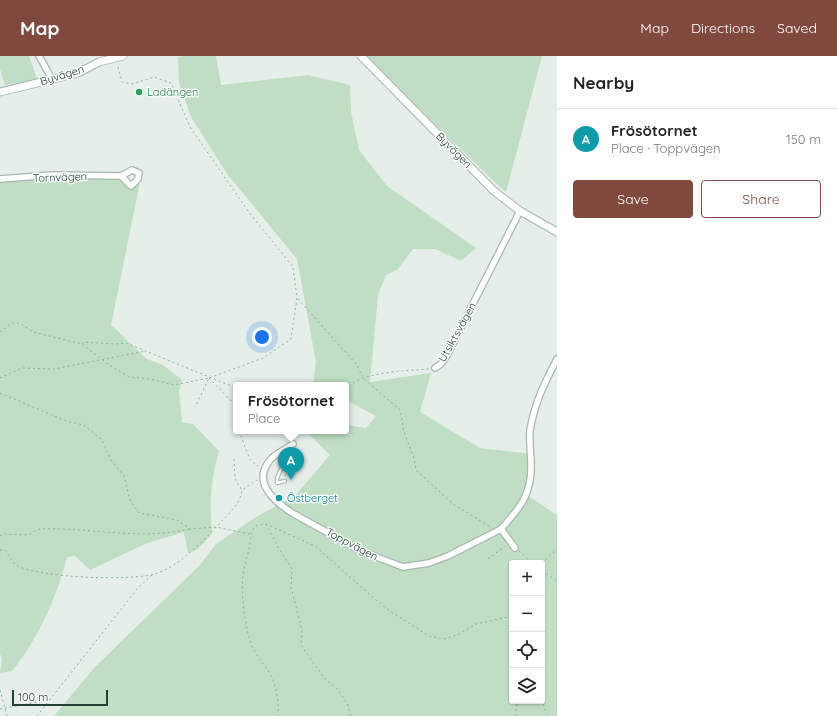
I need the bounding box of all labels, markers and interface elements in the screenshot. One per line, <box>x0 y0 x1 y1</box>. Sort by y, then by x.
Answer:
text: Map <box>20 16 59 40</box>
text: Map <box>640 19 669 37</box>
text: Directions <box>691 19 755 37</box>
text: Saved <box>777 19 817 37</box>
street label: Byvägen <box>38 62 86 88</box>
text: Nearby <box>573 72 634 93</box>
place label: Ladängen <box>147 85 198 99</box>
marker: Ladängen <box>134 87 144 97</box>
text: Frösötornet <box>611 121 698 140</box>
street label: Byvägen <box>433 129 475 171</box>
text: A <box>582 131 590 147</box>
text: 150 m <box>786 131 821 147</box>
text: Place · Toppvägen <box>611 140 721 156</box>
street label: Tornvägen <box>33 169 87 185</box>
button: Save <box>573 180 693 218</box>
button: Share <box>701 180 821 218</box>
street label: Utsiktsvägen <box>435 300 479 364</box>
your location <box>252 327 272 347</box>
popup <box>233 382 349 434</box>
text: Frösötornet <box>248 391 334 410</box>
text: Place <box>248 410 280 426</box>
pin: A <box>278 447 304 480</box>
place label: Östberget <box>287 491 338 505</box>
marker: Östberget <box>274 493 284 503</box>
street label: Toppvägen <box>324 524 380 564</box>
map controls <box>509 560 545 704</box>
button: + <box>509 560 545 596</box>
button: − <box>509 596 545 632</box>
button: locate <box>509 632 545 668</box>
button: layers <box>509 668 545 704</box>
scale bar <box>12 688 108 707</box>
text: 100 m <box>18 690 48 704</box>

